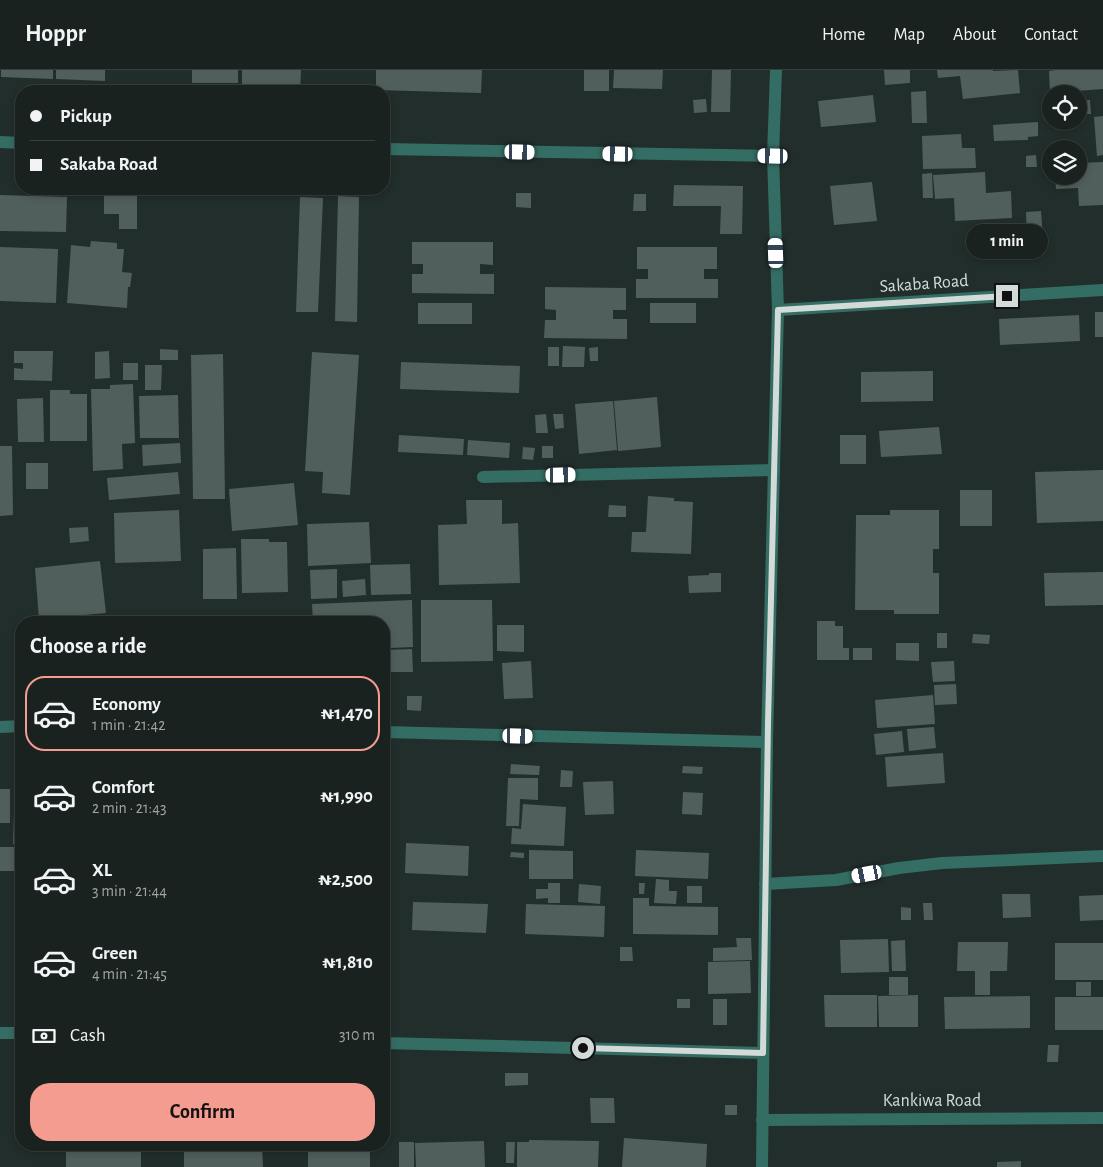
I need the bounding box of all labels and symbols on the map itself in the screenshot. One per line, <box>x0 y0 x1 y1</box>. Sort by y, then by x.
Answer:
car <box>504 144 535 160</box>
car <box>602 146 633 162</box>
car <box>757 148 788 164</box>
callout: 1 min <box>966 224 1048 258</box>
car <box>767 238 784 268</box>
street label: Sakaba Road <box>879 272 969 296</box>
route end <box>996 285 1018 307</box>
car <box>545 467 576 483</box>
car <box>502 728 533 744</box>
car <box>850 864 883 884</box>
route start <box>572 1037 594 1059</box>
street label: Kankiwa Road <box>883 1092 981 1110</box>

